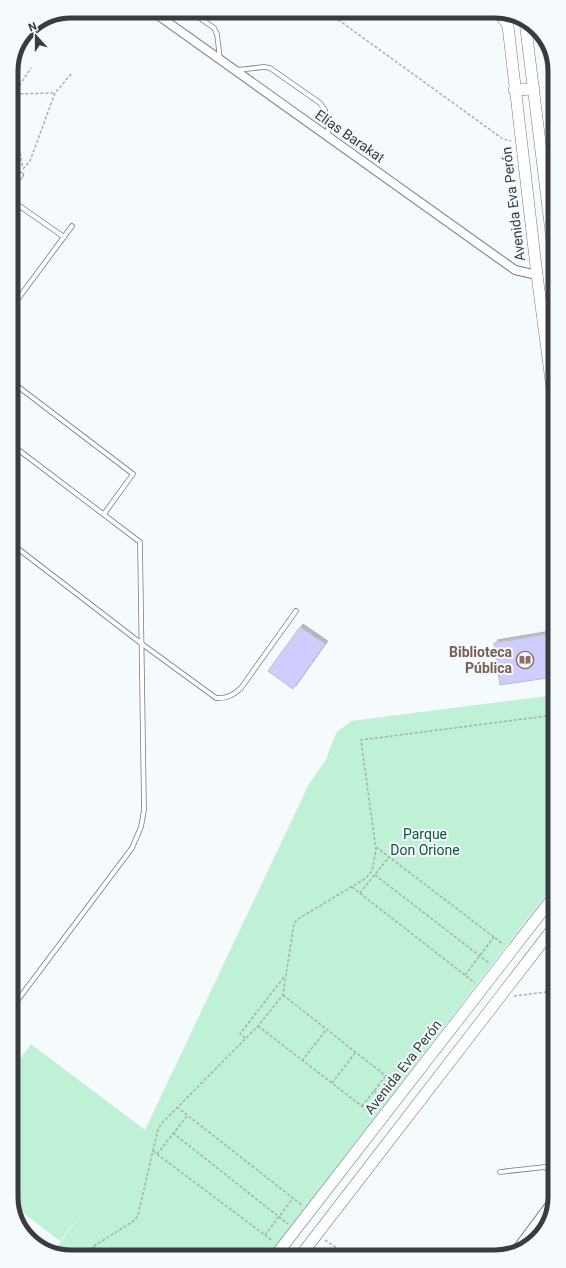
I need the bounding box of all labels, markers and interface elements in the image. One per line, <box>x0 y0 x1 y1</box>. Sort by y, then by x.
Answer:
north arrow <box>16 16 56 56</box>
text: N <box>27 20 39 35</box>
street label: Elías Barakat <box>312 106 388 166</box>
street label: Avenida Eva Perón <box>498 146 528 262</box>
place label: Biblioteca Pública <box>449 644 513 676</box>
library icon: Biblioteca Pública <box>515 650 535 670</box>
park label: Parque Don Orione <box>390 826 460 858</box>
street label: Avenida Eva Perón <box>361 1017 445 1117</box>

